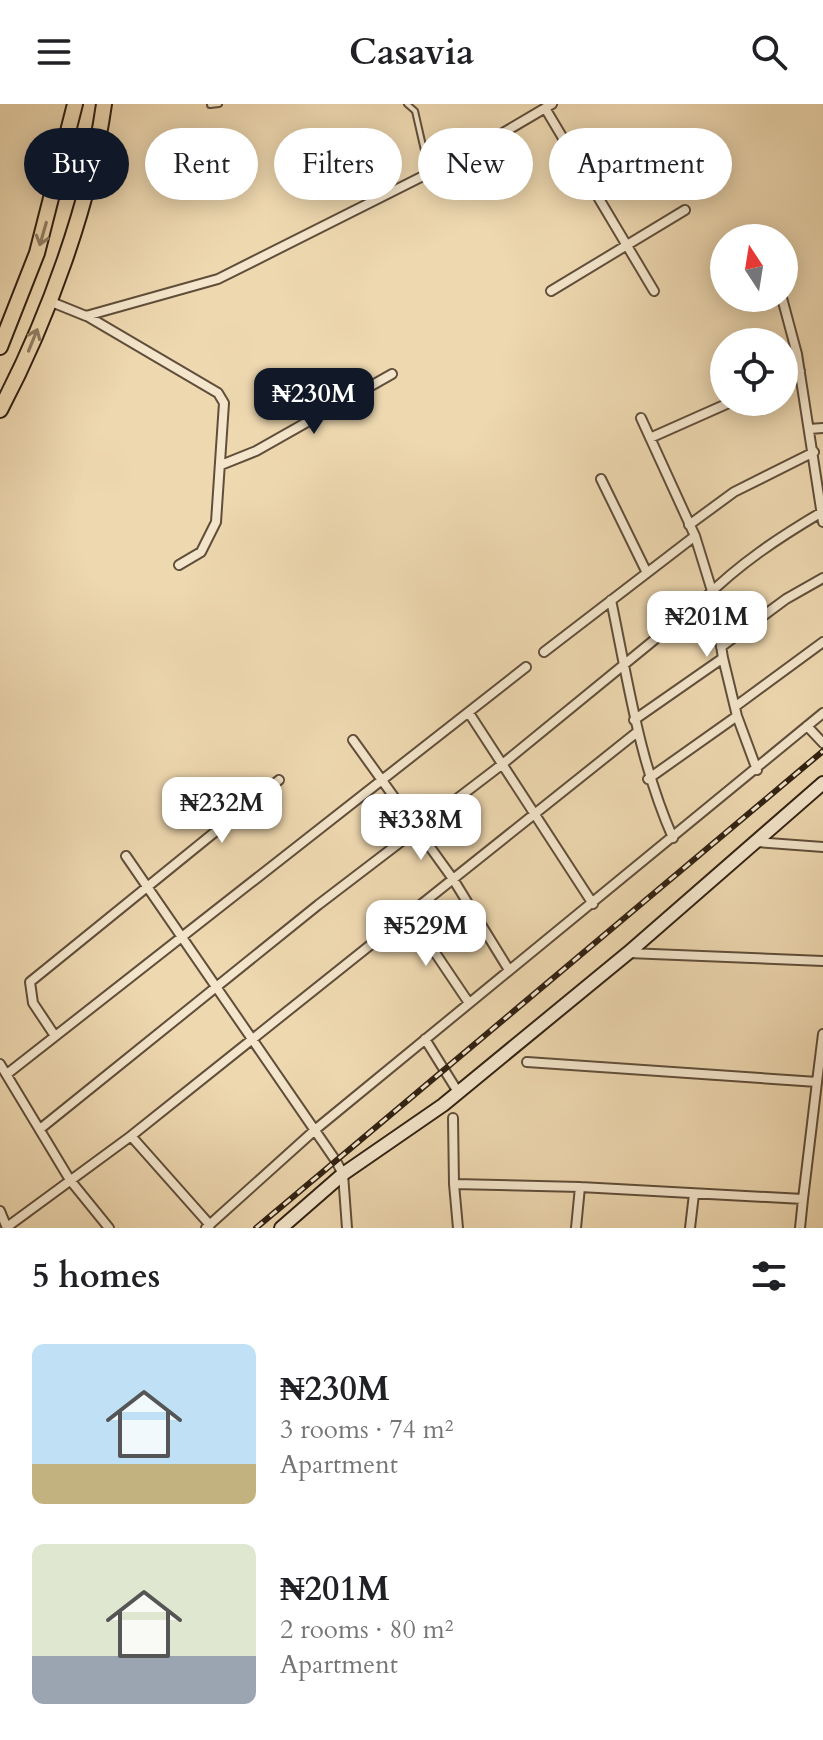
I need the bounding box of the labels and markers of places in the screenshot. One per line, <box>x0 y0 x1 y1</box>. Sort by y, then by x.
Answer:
pin: ₦230M <box>258 368 370 436</box>
pin: ₦201M <box>651 591 763 659</box>
pin: ₦232M <box>166 777 278 845</box>
pin: ₦338M <box>365 794 477 862</box>
pin: ₦529M <box>370 900 482 968</box>

